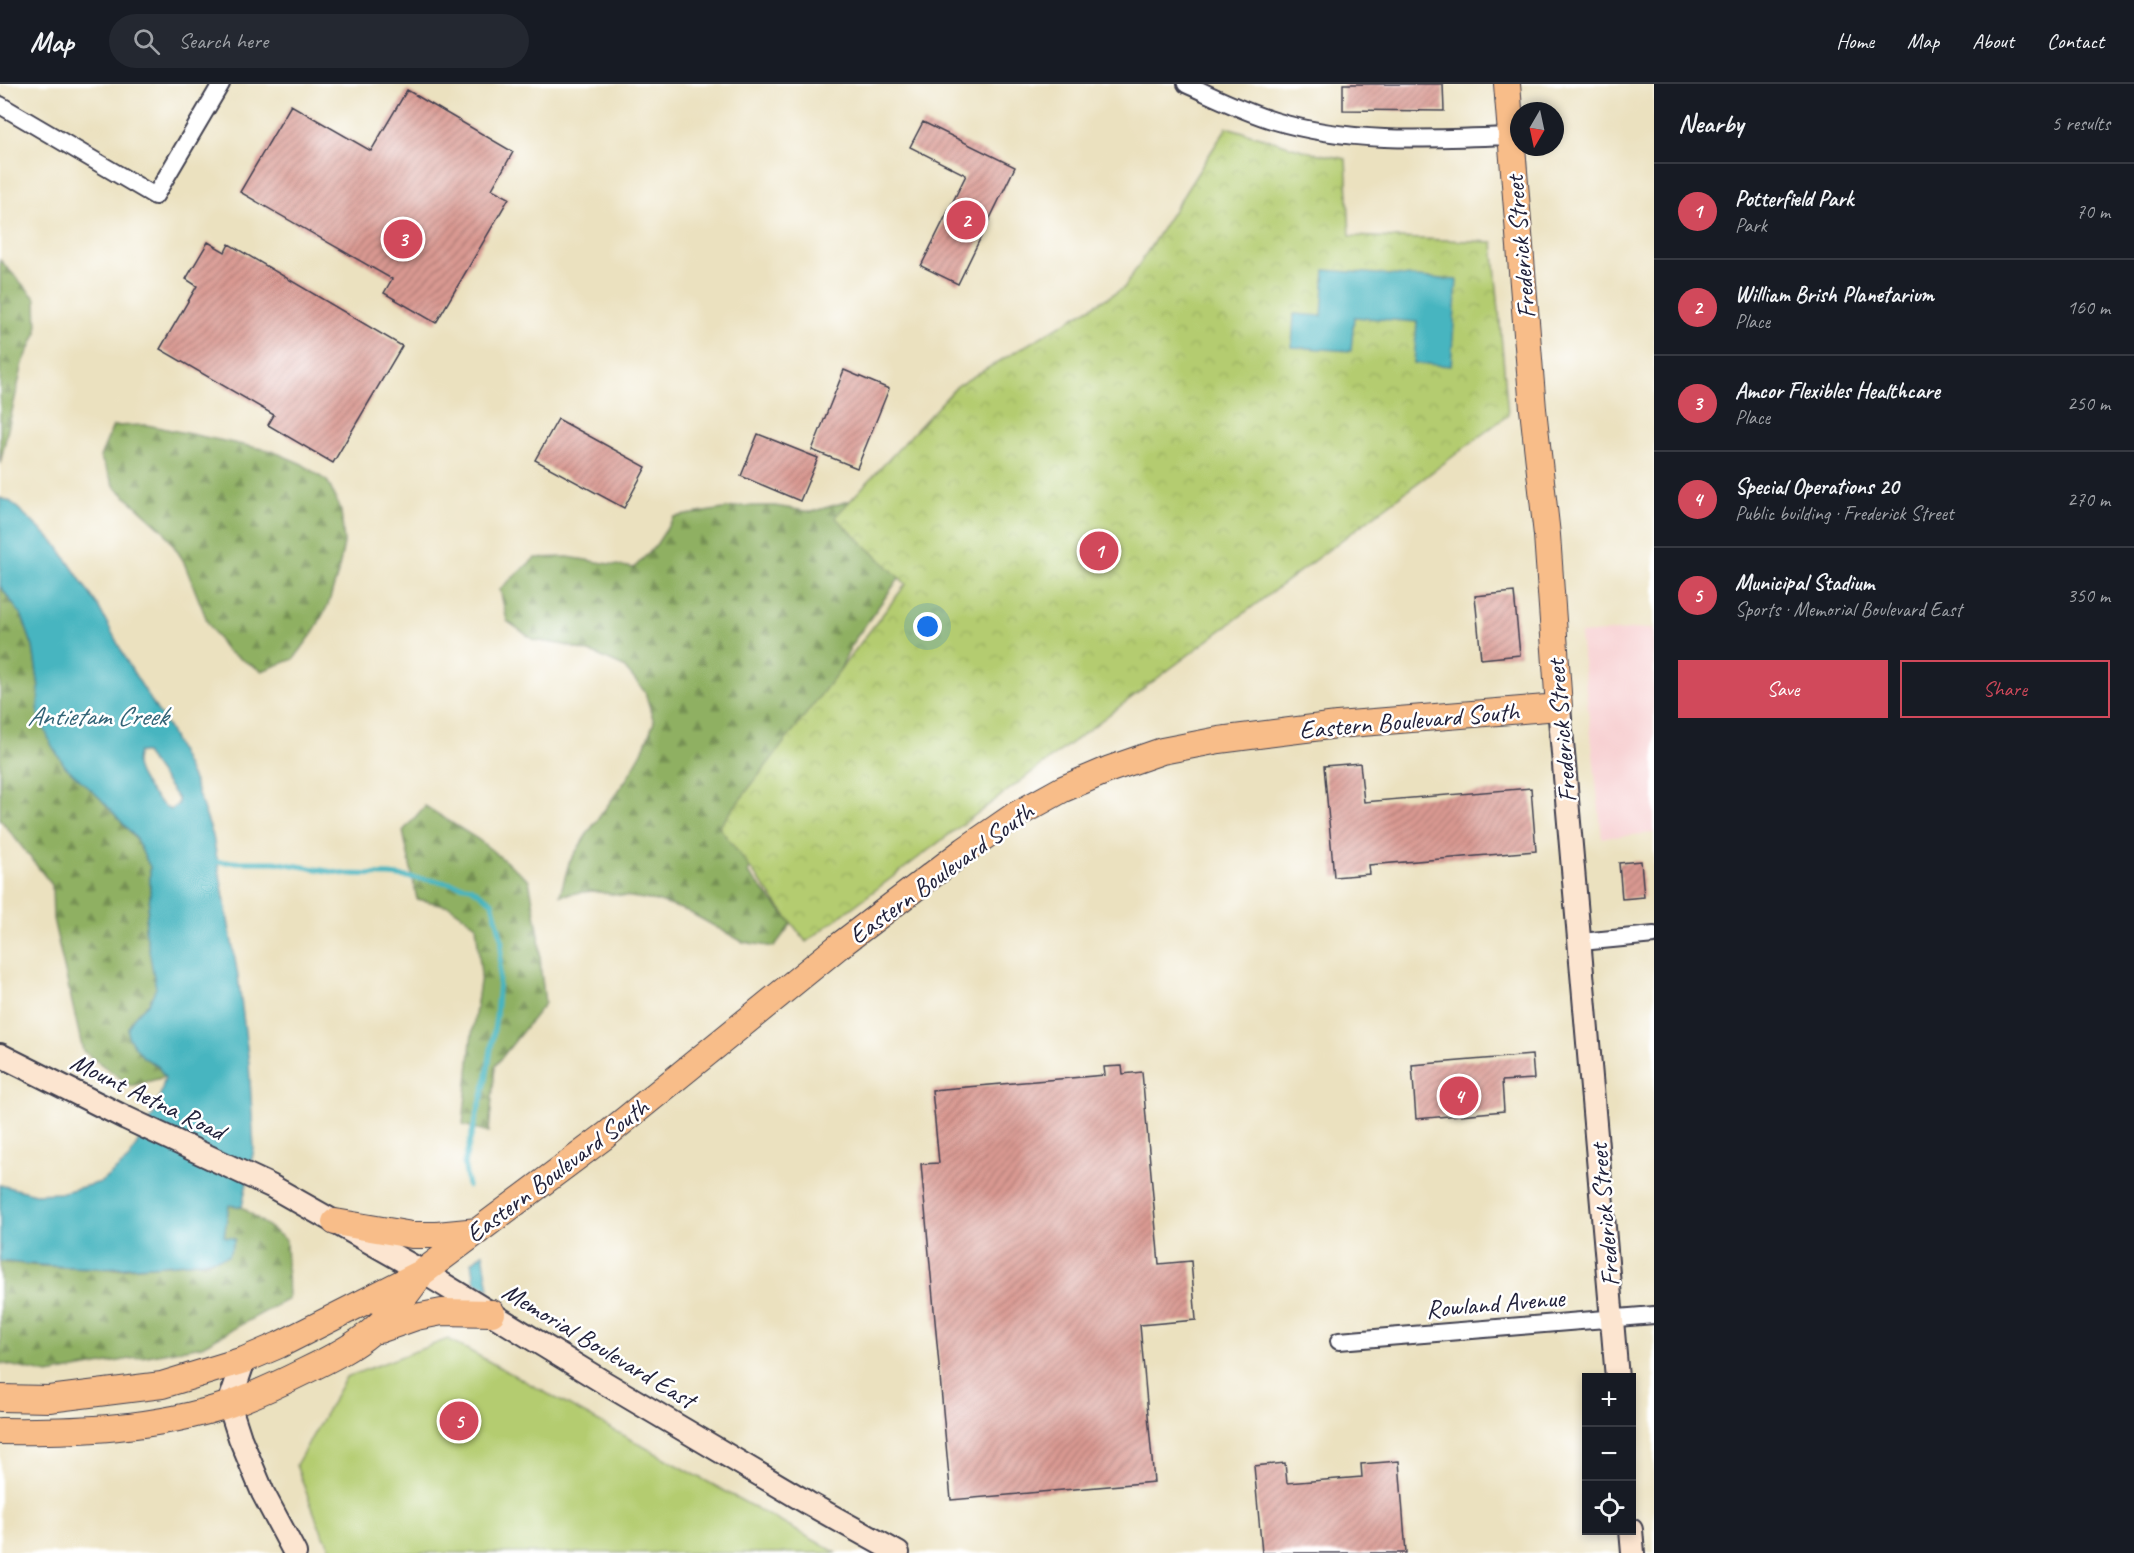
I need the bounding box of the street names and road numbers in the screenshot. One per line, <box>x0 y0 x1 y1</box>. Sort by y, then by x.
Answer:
street label: Frederick Street <box>1498 172 1543 320</box>
street label: Frederick Street <box>1539 656 1584 804</box>
street label: Eastern Boulevard South <box>1298 694 1522 747</box>
street label: Eastern Boulevard South <box>842 794 1042 952</box>
street label: Mount Aetna Road <box>65 1045 234 1150</box>
street label: Eastern Boulevard South <box>459 1090 657 1250</box>
street label: Frederick Street <box>1582 1140 1627 1288</box>
street label: Memorial Boulevard East <box>496 1275 704 1418</box>
street label: Rowland Avenue <box>1424 1281 1567 1326</box>

